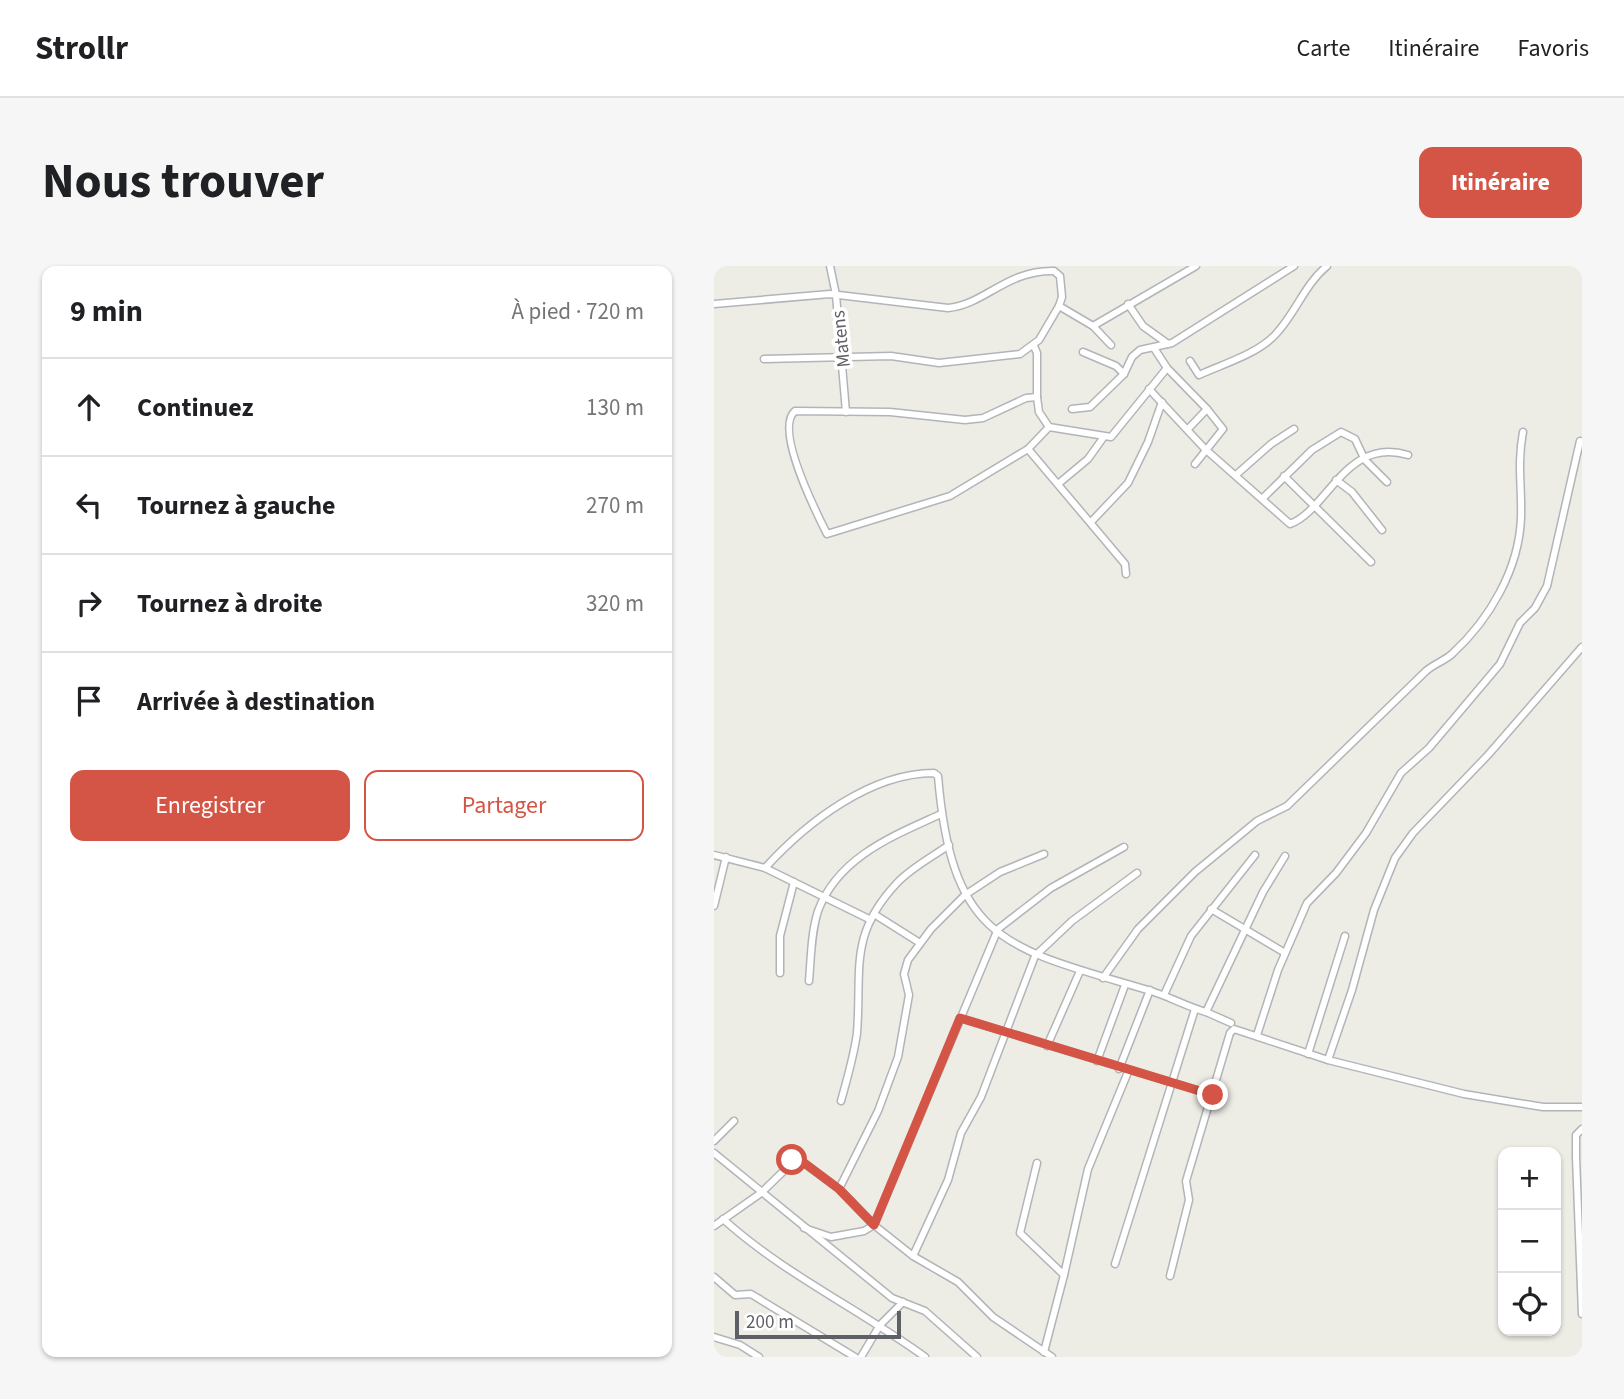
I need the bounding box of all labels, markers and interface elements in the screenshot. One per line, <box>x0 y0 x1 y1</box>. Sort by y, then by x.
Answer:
text: Strollr <box>35 25 128 72</box>
text: Carte <box>1296 31 1350 66</box>
text: Itinéraire <box>1388 31 1479 66</box>
text: Favoris <box>1517 31 1589 66</box>
text: Nous trouver <box>42 147 324 217</box>
button: Itinéraire <box>1419 147 1582 218</box>
text: 9 min <box>70 290 143 333</box>
text: À pied · 720 m <box>511 295 644 328</box>
street label: Matens <box>825 309 858 369</box>
icon: ahead <box>70 388 108 426</box>
text: Continuez <box>137 389 253 426</box>
text: 130 m <box>586 391 644 424</box>
icon: left <box>70 486 108 524</box>
text: Tournez à gauche <box>137 487 336 524</box>
text: 270 m <box>586 489 644 522</box>
icon: right <box>70 584 108 622</box>
text: Tournez à droite <box>137 585 323 622</box>
text: 320 m <box>586 587 644 620</box>
icon: arrive <box>70 682 108 720</box>
text: Arrivée à destination <box>137 683 375 720</box>
button: Enregistrer <box>70 770 350 841</box>
button: Partager <box>364 770 644 841</box>
route end <box>1197 1079 1228 1110</box>
route start <box>776 1144 807 1175</box>
map controls <box>1498 1147 1561 1336</box>
button: + <box>1498 1147 1561 1210</box>
button: − <box>1498 1210 1561 1273</box>
button: locate <box>1498 1273 1561 1336</box>
scale bar <box>735 1308 901 1340</box>
text: 200 m <box>746 1309 794 1336</box>

